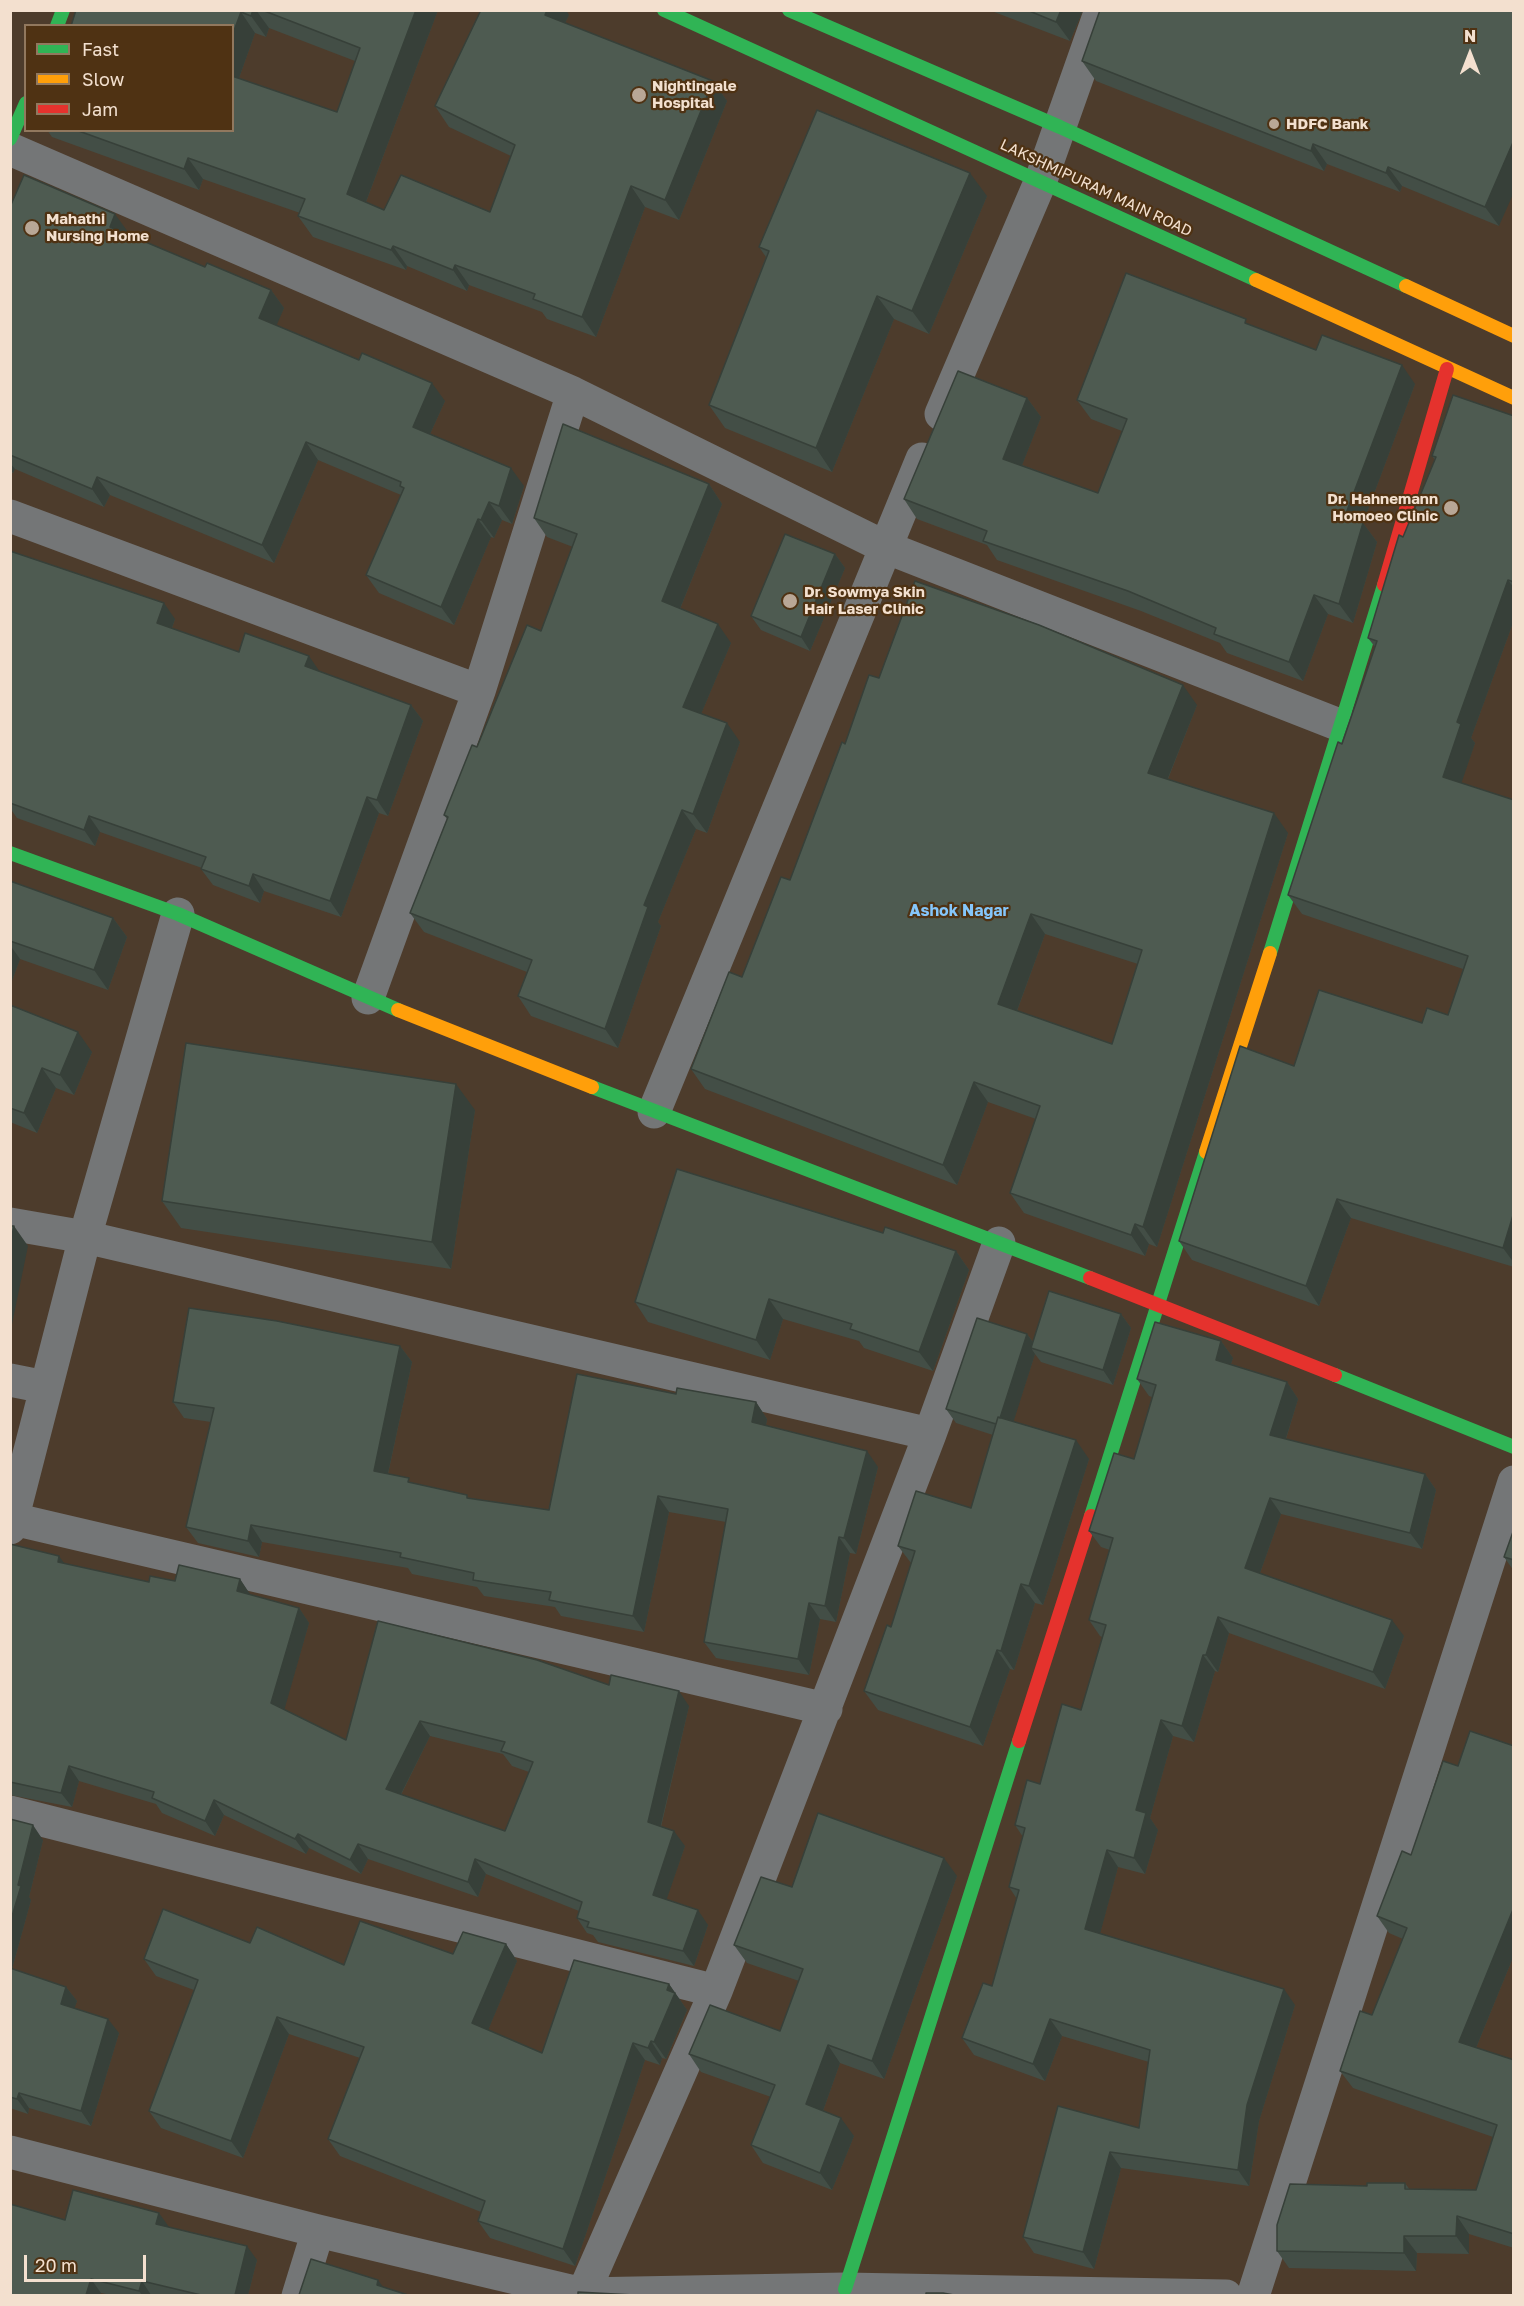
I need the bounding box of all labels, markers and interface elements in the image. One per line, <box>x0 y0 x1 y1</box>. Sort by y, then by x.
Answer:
legend <box>24 24 234 132</box>
north arrow <box>1440 24 1500 84</box>
text: N <box>1464 26 1476 46</box>
text: Fast <box>82 38 119 60</box>
text: Slow <box>82 68 124 90</box>
place label: Nightingale Hospital <box>652 77 737 112</box>
marker: Nightingale Hospital <box>630 86 648 104</box>
text: Jam <box>82 98 118 120</box>
place label: HDFC Bank <box>1286 115 1368 133</box>
marker: HDFC Bank <box>1267 117 1281 131</box>
street label: LAKSHMIPURAM MAIN ROAD <box>997 136 1195 240</box>
place label: Mahathi Nursing Home <box>46 210 149 245</box>
marker: Mahathi Nursing Home <box>23 219 41 237</box>
place label: Dr. Hahnemann Homoeo Clinic <box>1327 490 1438 525</box>
marker: Dr. Hahnemann Homoeo Clinic <box>1442 499 1460 517</box>
place label: Dr. Sowmya Skin Hair Laser Clinic <box>804 583 925 618</box>
marker: Dr. Sowmya Skin Hair Laser Clinic <box>781 592 799 610</box>
district label: Ashok Nagar <box>909 901 1009 921</box>
scale bar <box>27 2243 148 2281</box>
text: 20 m <box>35 2254 77 2276</box>

